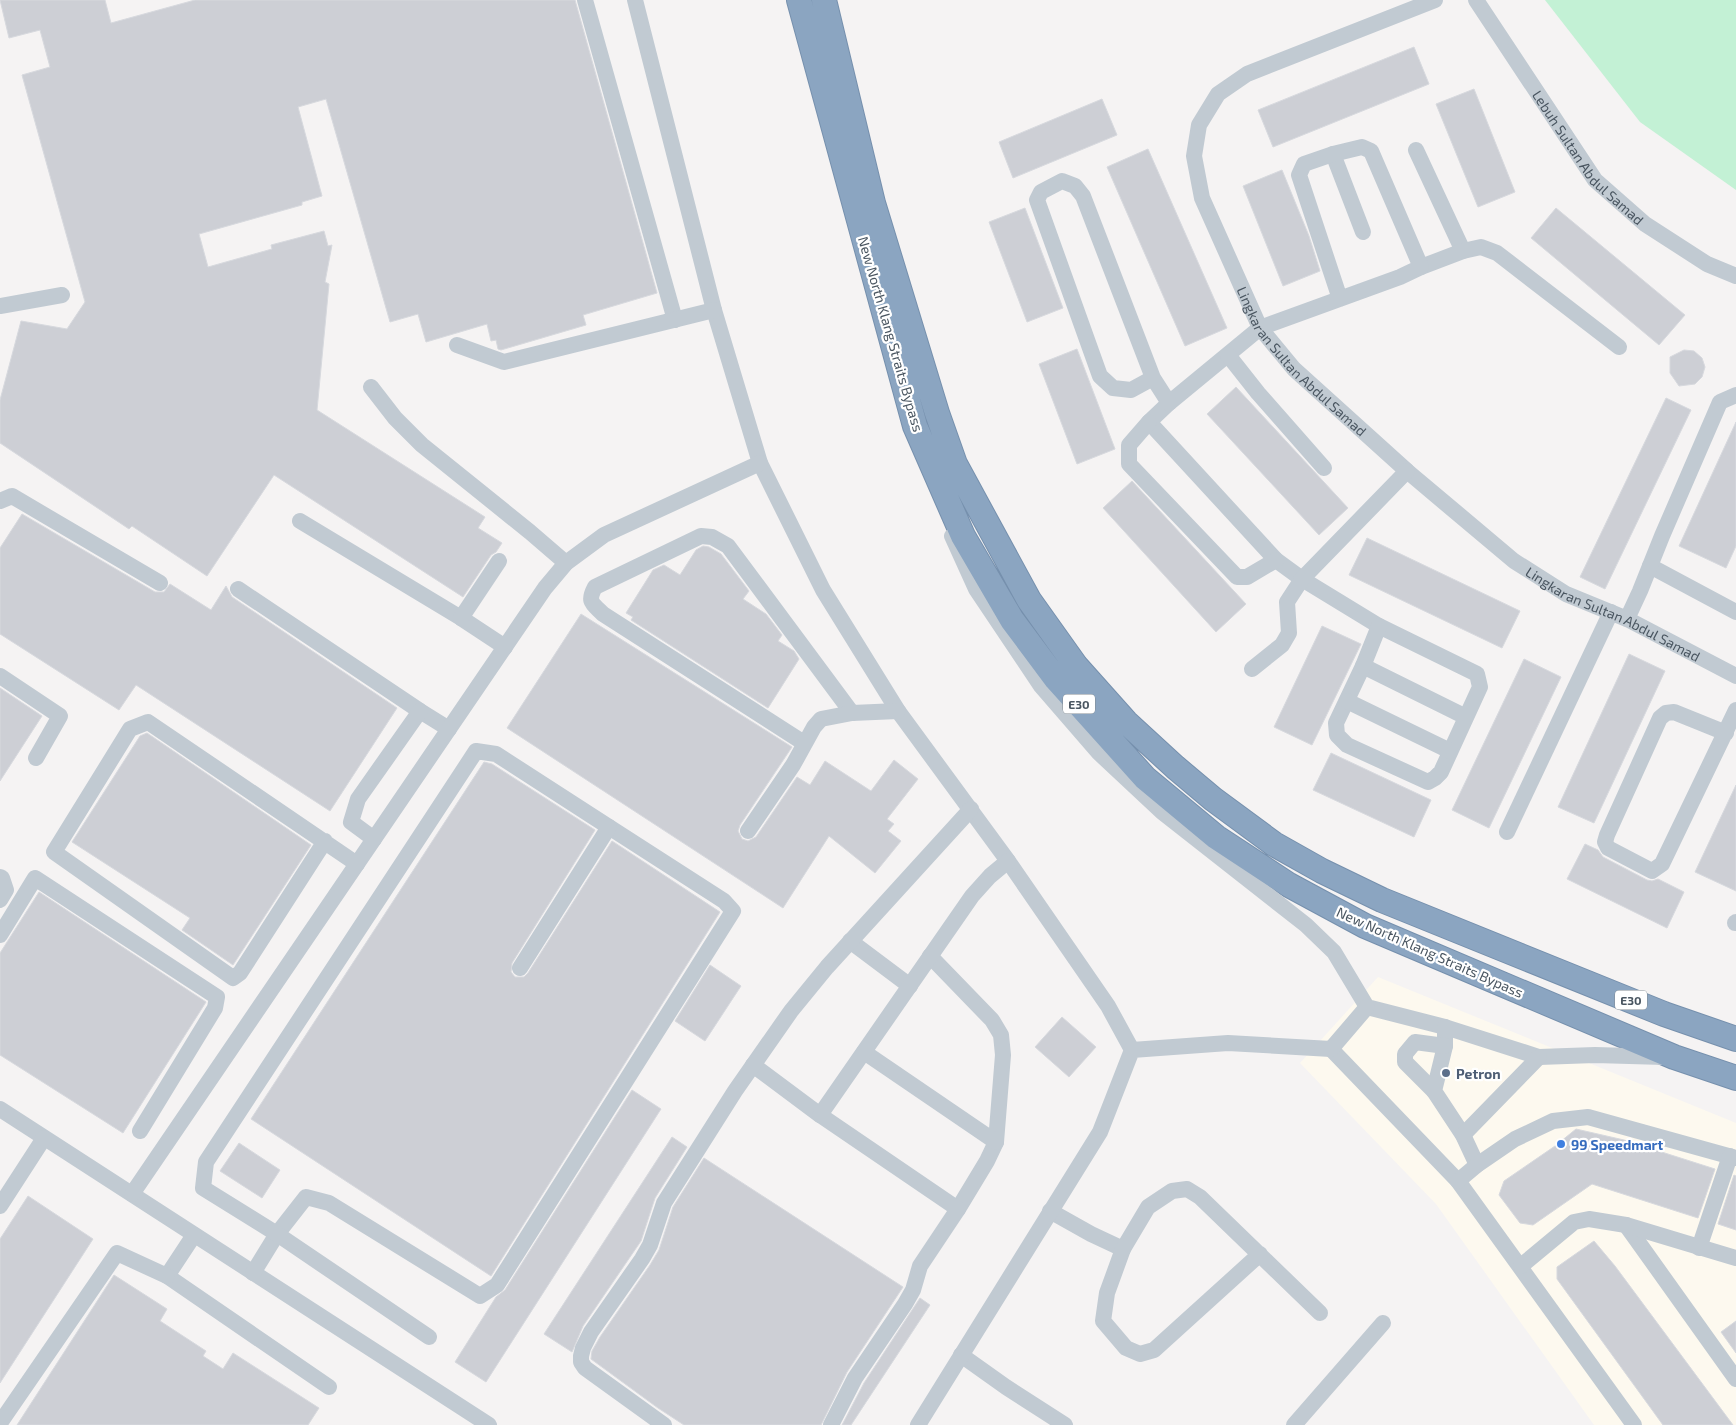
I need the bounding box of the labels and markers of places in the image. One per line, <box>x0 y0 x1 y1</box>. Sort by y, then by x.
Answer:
place label: Petron <box>1456 1065 1501 1082</box>
marker: Petron <box>1440 1067 1452 1079</box>
place label: 99 Speedmart <box>1571 1136 1664 1153</box>
marker: 99 Speedmart <box>1555 1138 1567 1150</box>

